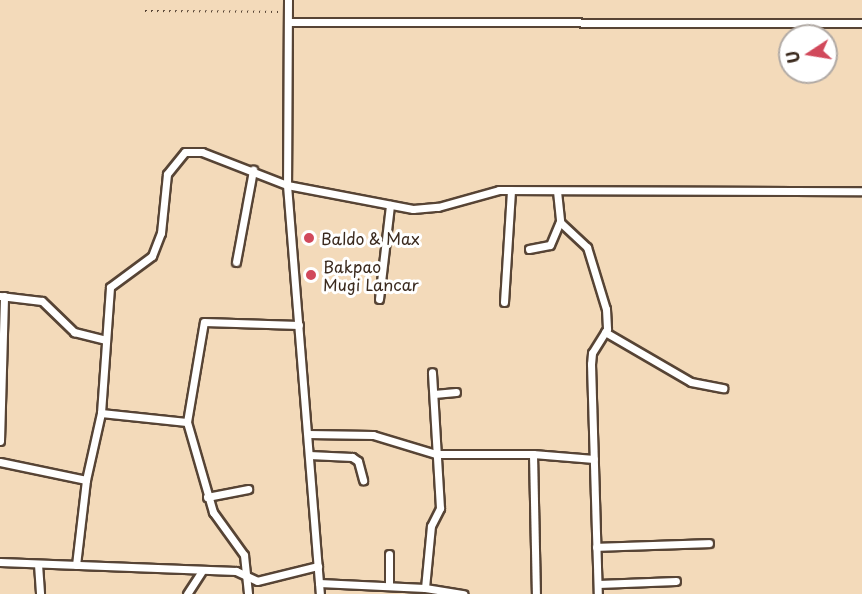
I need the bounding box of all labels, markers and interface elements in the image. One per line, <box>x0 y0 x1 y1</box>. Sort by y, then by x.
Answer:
north arrow <box>778 24 838 84</box>
text: U <box>779 49 805 66</box>
place label: Baldo & Max <box>321 228 421 248</box>
marker: Baldo & Max <box>302 231 316 245</box>
place label: Bakpao Mugi Lancar <box>323 256 420 294</box>
marker: Bakpao Mugi Lancar <box>304 268 318 282</box>

